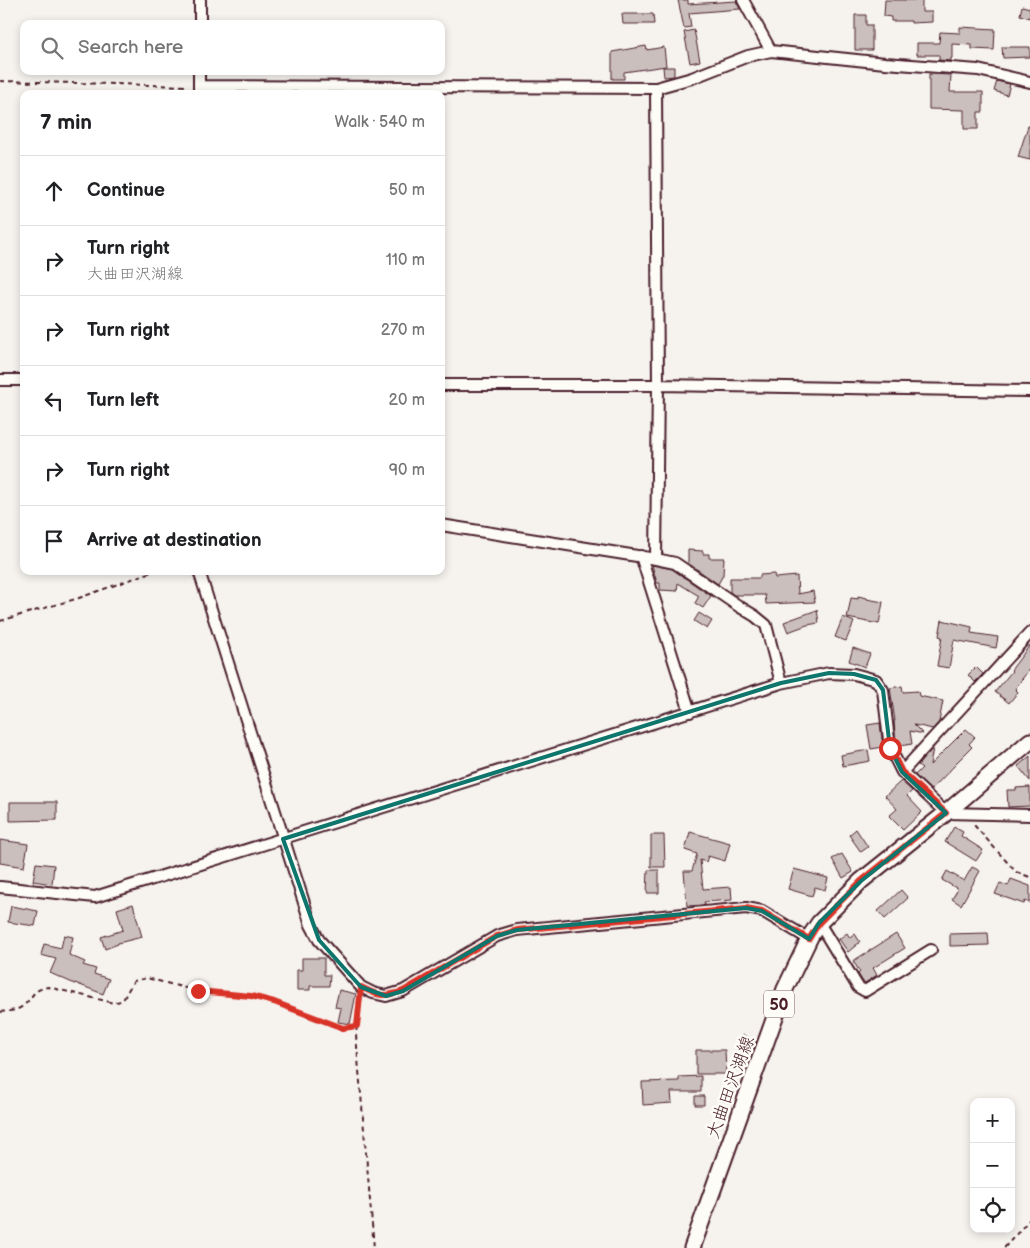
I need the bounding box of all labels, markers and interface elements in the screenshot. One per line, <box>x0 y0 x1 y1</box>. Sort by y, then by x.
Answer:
search box <box>20 20 445 75</box>
icon: search <box>38 34 66 62</box>
text: Search here <box>78 36 183 59</box>
text: 7 min <box>40 110 92 135</box>
text: Walk · 540 m <box>335 113 425 132</box>
icon: ahead <box>40 177 68 205</box>
text: Continue <box>87 179 165 202</box>
text: 50 m <box>389 181 425 200</box>
text: Turn right <box>87 237 170 260</box>
icon: right <box>40 247 68 275</box>
text: 110 m <box>386 251 425 270</box>
text: 大曲田沢湖線 <box>87 265 183 284</box>
icon: right <box>40 317 68 345</box>
text: Turn right <box>87 319 170 342</box>
text: 270 m <box>381 321 425 340</box>
icon: left <box>40 387 68 415</box>
text: Turn left <box>87 389 159 412</box>
text: 20 m <box>389 391 425 410</box>
icon: right <box>40 457 68 485</box>
text: Turn right <box>87 459 170 482</box>
text: 90 m <box>389 461 425 480</box>
icon: arrive <box>40 527 68 555</box>
text: Arrive at destination <box>87 529 262 552</box>
route start <box>879 737 902 760</box>
route end <box>187 980 210 1003</box>
road number: 50 <box>764 991 794 1018</box>
street label: 大曲田沢湖線 <box>702 1033 759 1142</box>
map controls <box>970 1098 1015 1233</box>
button: + <box>970 1098 1015 1143</box>
button: − <box>970 1143 1015 1188</box>
button: locate <box>970 1188 1015 1233</box>

